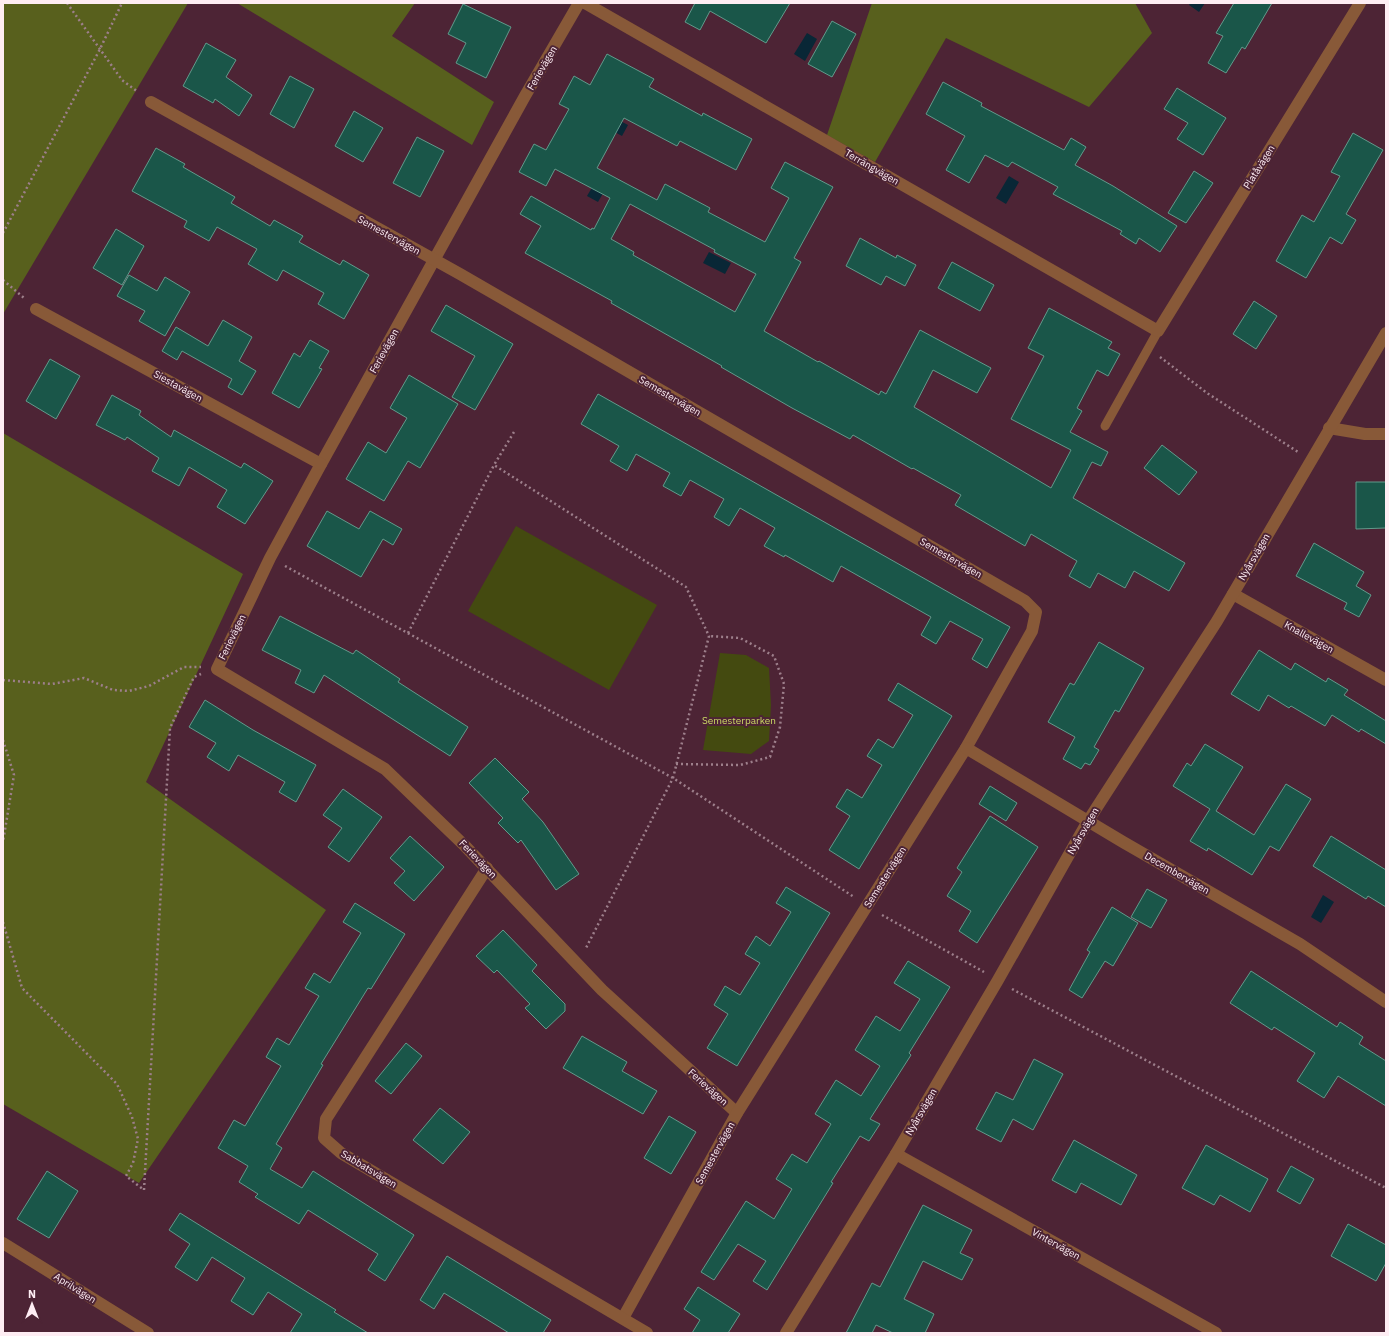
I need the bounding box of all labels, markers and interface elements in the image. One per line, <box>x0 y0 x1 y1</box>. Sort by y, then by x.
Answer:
street label: Ferievägen <box>524 44 560 92</box>
street label: Platåvägen <box>1240 143 1278 191</box>
street label: Terrängvägen <box>842 146 902 188</box>
street label: Semestervägen <box>355 212 423 258</box>
street label: Ferievägen <box>366 326 402 376</box>
street label: Siestavägen <box>151 367 205 405</box>
street label: Semestervägen <box>637 373 703 419</box>
street label: Nyårsvägen <box>1235 531 1273 583</box>
street label: Semestervägen <box>918 535 984 581</box>
street label: Ferievägen <box>215 612 249 662</box>
street label: Knallevägen <box>1282 618 1336 656</box>
park label: Semesterparken <box>702 714 776 727</box>
street label: Nyårsvägen <box>1064 805 1102 857</box>
street label: Ferievägen <box>456 837 500 881</box>
street label: Semestervägen <box>861 844 909 910</box>
street label: Decembervägen <box>1142 849 1212 897</box>
street label: Ferievägen <box>685 1066 731 1108</box>
street label: Nyårsvägen <box>902 1086 940 1138</box>
street label: Semestervägen <box>692 1119 738 1187</box>
street label: Sabbatsvägen <box>339 1147 399 1191</box>
street label: Vintervägen <box>1029 1225 1083 1263</box>
street label: Aprilvägen <box>51 1270 99 1306</box>
north arrow <box>12 1284 52 1324</box>
text: N <box>28 1287 36 1301</box>

